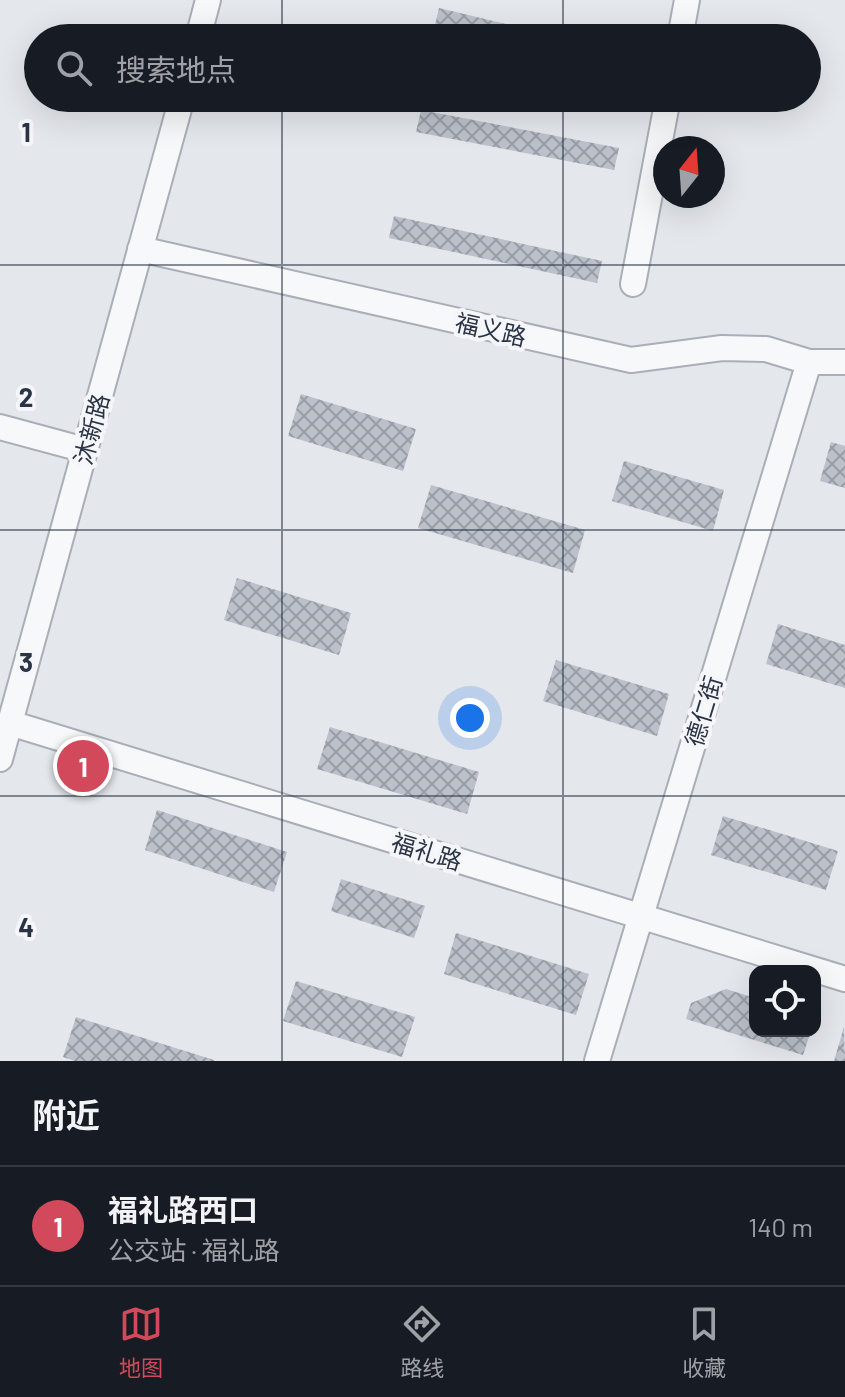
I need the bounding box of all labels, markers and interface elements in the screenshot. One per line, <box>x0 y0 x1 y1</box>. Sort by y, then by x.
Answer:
search box <box>24 24 821 112</box>
icon: search <box>52 46 96 90</box>
text: 搜索地点 <box>116 51 236 87</box>
text: 1 <box>21 116 31 147</box>
north arrow <box>653 136 725 208</box>
street label: 福义路 <box>453 307 529 351</box>
text: 2 <box>19 381 33 412</box>
street label: 沐新路 <box>68 390 114 468</box>
text: 3 <box>19 646 33 677</box>
street label: 德仁街 <box>679 672 727 750</box>
your location <box>450 698 490 738</box>
pin: 1 <box>57 736 109 796</box>
street label: 福礼路 <box>388 827 466 875</box>
text: 4 <box>18 911 34 942</box>
map controls <box>749 965 821 1037</box>
button: locate <box>749 965 821 1037</box>
text: 附近 <box>32 1094 100 1135</box>
text: 福礼路西口 <box>108 1191 258 1227</box>
text: 1 <box>53 1211 63 1242</box>
text: 140 m <box>748 1211 813 1242</box>
text: 公交站 · 福礼路 <box>108 1234 280 1265</box>
tab: 地图 <box>119 1302 163 1382</box>
tab: 路线 <box>400 1302 444 1382</box>
tab: 收藏 <box>682 1302 726 1382</box>

